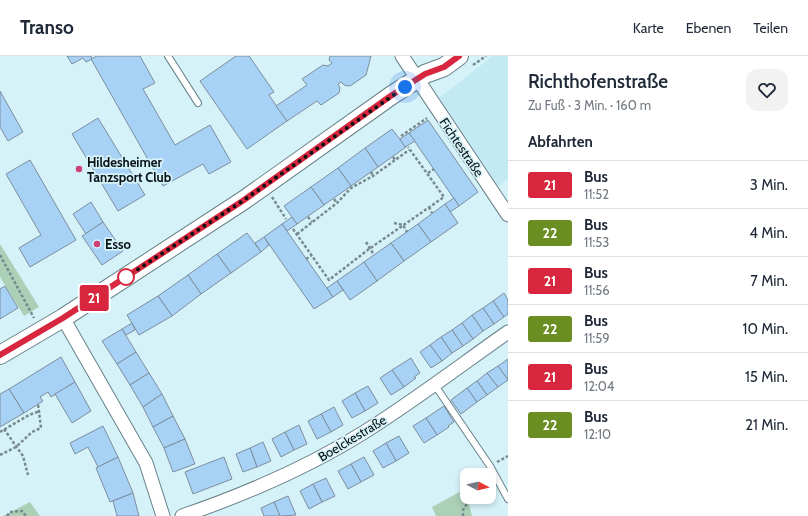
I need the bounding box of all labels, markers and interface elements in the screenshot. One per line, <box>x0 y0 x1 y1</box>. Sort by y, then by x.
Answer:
text: Transo <box>20 16 74 39</box>
text: Karte <box>633 19 664 37</box>
text: Ebenen <box>686 19 731 37</box>
text: Teilen <box>753 19 788 37</box>
button: heart <box>746 69 788 111</box>
text: Richthofenstraße <box>528 70 668 93</box>
your location <box>395 77 415 97</box>
text: Zu Fuß · 3 Min. · 160 m <box>528 97 651 113</box>
street label: Fichtestraße <box>437 115 488 180</box>
text: Abfahrten <box>528 133 593 151</box>
place label: Hildesheimer Tanzsport Club <box>87 154 172 185</box>
marker: Hildesheimer Tanzsport Club <box>74 164 84 174</box>
text: Bus <box>584 168 608 186</box>
text: 21 <box>544 176 556 194</box>
text: 3 Min. <box>750 176 788 194</box>
text: 11:52 <box>584 186 609 202</box>
text: Bus <box>584 216 608 234</box>
text: 22 <box>543 224 557 242</box>
text: 4 Min. <box>749 224 788 242</box>
text: 11:53 <box>584 234 609 250</box>
place label: Esso <box>105 236 131 252</box>
marker: Esso <box>92 239 102 249</box>
text: Bus <box>584 264 608 282</box>
unlabelled marker <box>117 268 135 286</box>
text: 21 <box>544 272 556 290</box>
text: 7 Min. <box>750 272 788 290</box>
text: 11:56 <box>584 282 610 298</box>
line badge: 21 <box>76 285 112 311</box>
text: 21 <box>88 289 100 307</box>
text: Bus <box>584 312 608 330</box>
text: 22 <box>543 320 557 338</box>
text: 10 Min. <box>743 320 788 338</box>
text: 11:59 <box>584 330 610 346</box>
text: Bus <box>584 360 608 378</box>
text: 21 <box>544 368 556 386</box>
text: 15 Min. <box>745 368 788 386</box>
text: 12:04 <box>584 378 614 394</box>
text: Bus <box>584 408 608 426</box>
street label: Boelckestraße <box>315 411 389 465</box>
text: 22 <box>543 416 557 434</box>
text: 21 Min. <box>745 416 788 434</box>
text: 12:10 <box>584 426 611 442</box>
north arrow <box>460 468 496 504</box>
map controls <box>460 468 496 504</box>

